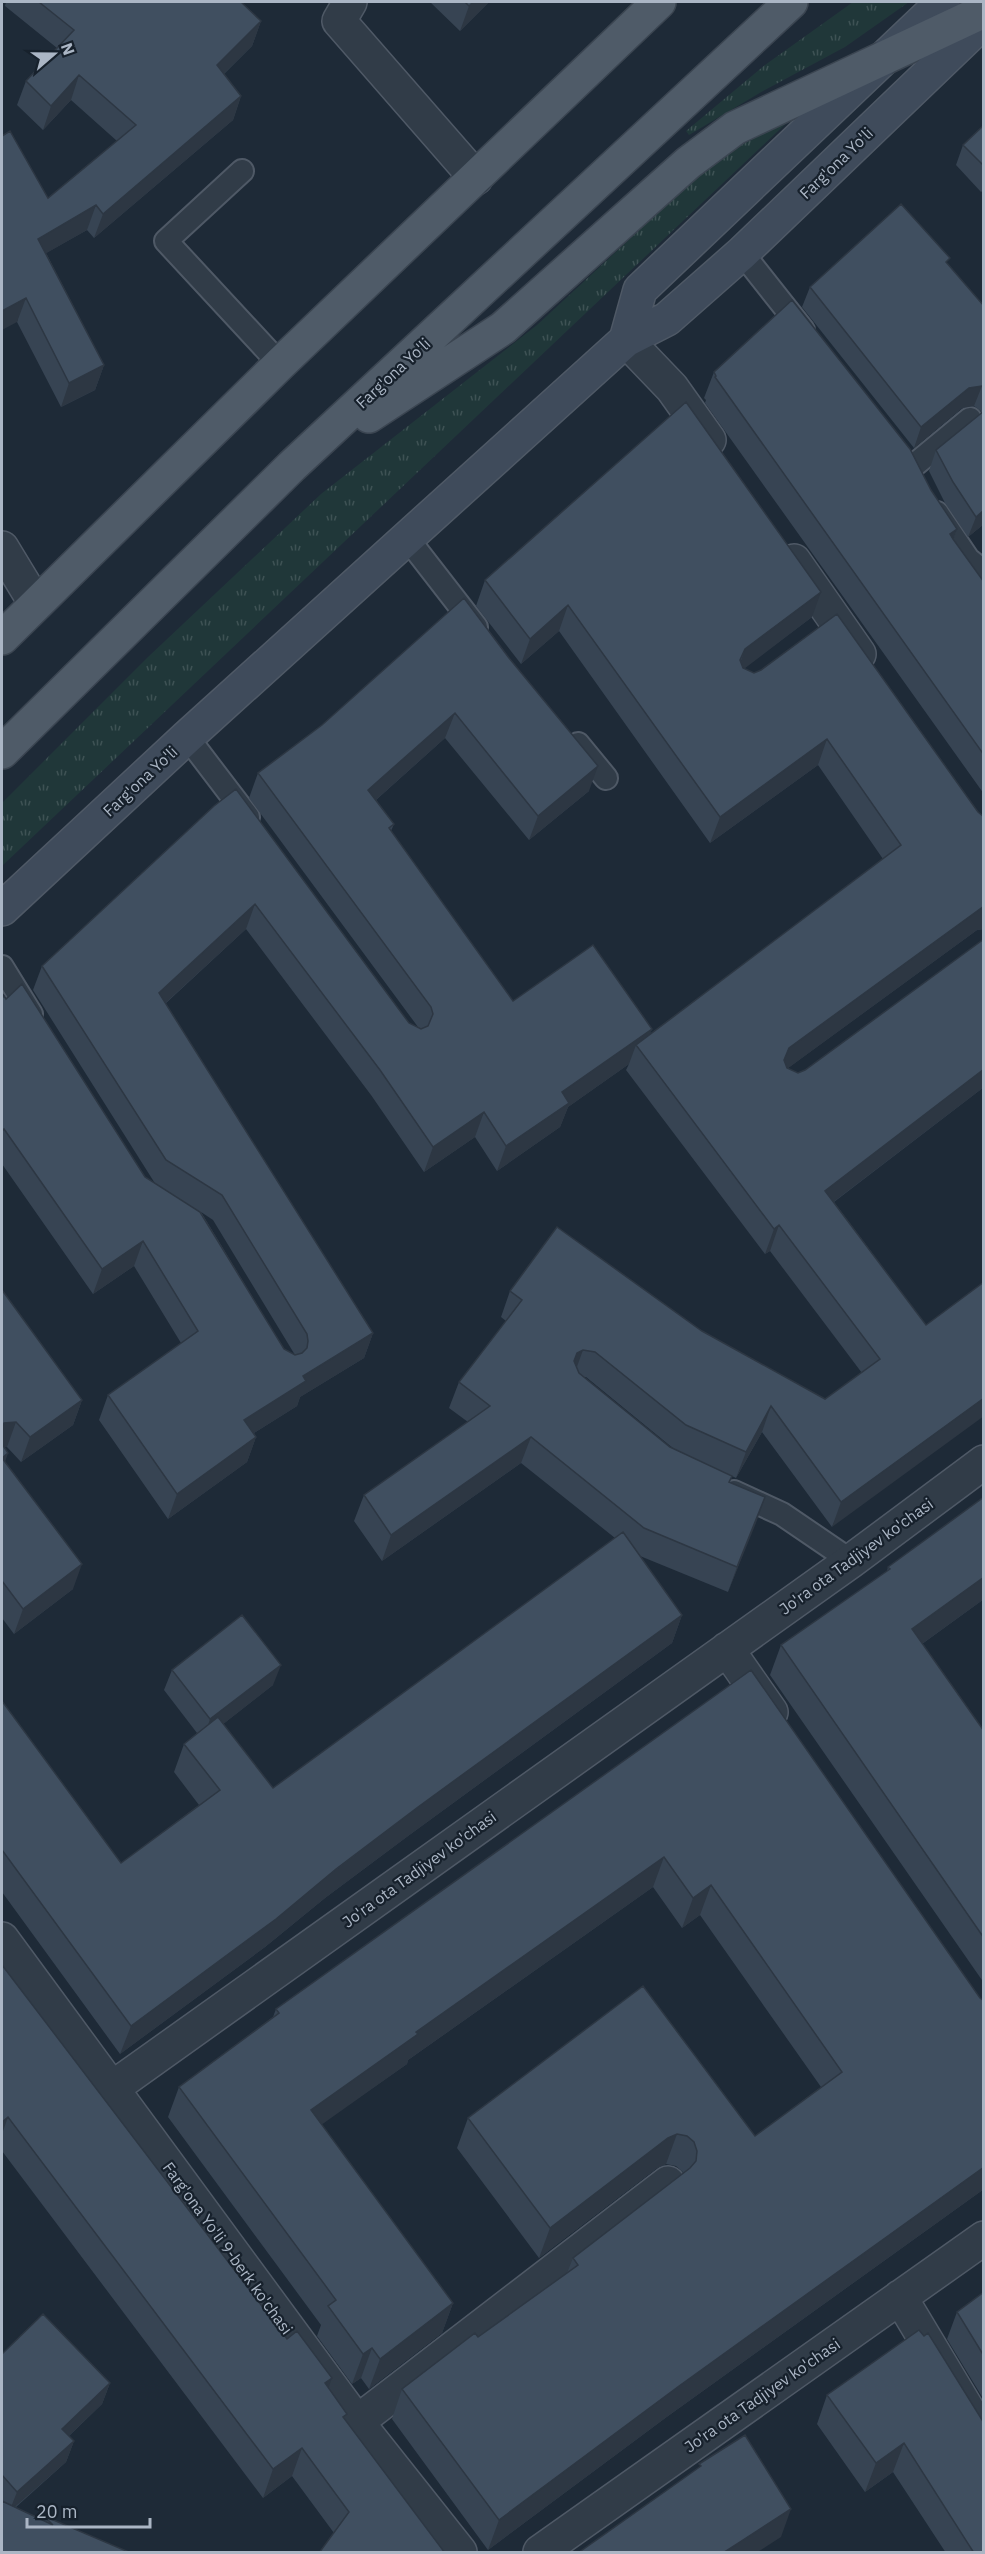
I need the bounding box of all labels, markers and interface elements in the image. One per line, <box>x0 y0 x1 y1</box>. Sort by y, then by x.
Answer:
north arrow <box>24 24 84 84</box>
text: N <box>57 40 79 58</box>
street label: Farg'ona Yo'li <box>795 123 877 203</box>
street label: Farg'ona Yo'li <box>352 334 434 412</box>
street label: Farg'ona Yo'li <box>99 742 181 820</box>
street label: Jo'ra ota Tadjiyev ko'chasi <box>775 1493 937 1619</box>
street label: Jo'ra ota Tadjiyev ko'chasi <box>338 1806 500 1932</box>
street label: Farg'ona Yo'li 9-berk ko'chasi <box>159 2158 297 2338</box>
street label: Jo'ra ota Tadjiyev ko'chasi <box>680 2334 844 2456</box>
scale bar <box>27 2491 150 2529</box>
text: 20 m <box>36 2500 78 2523</box>

